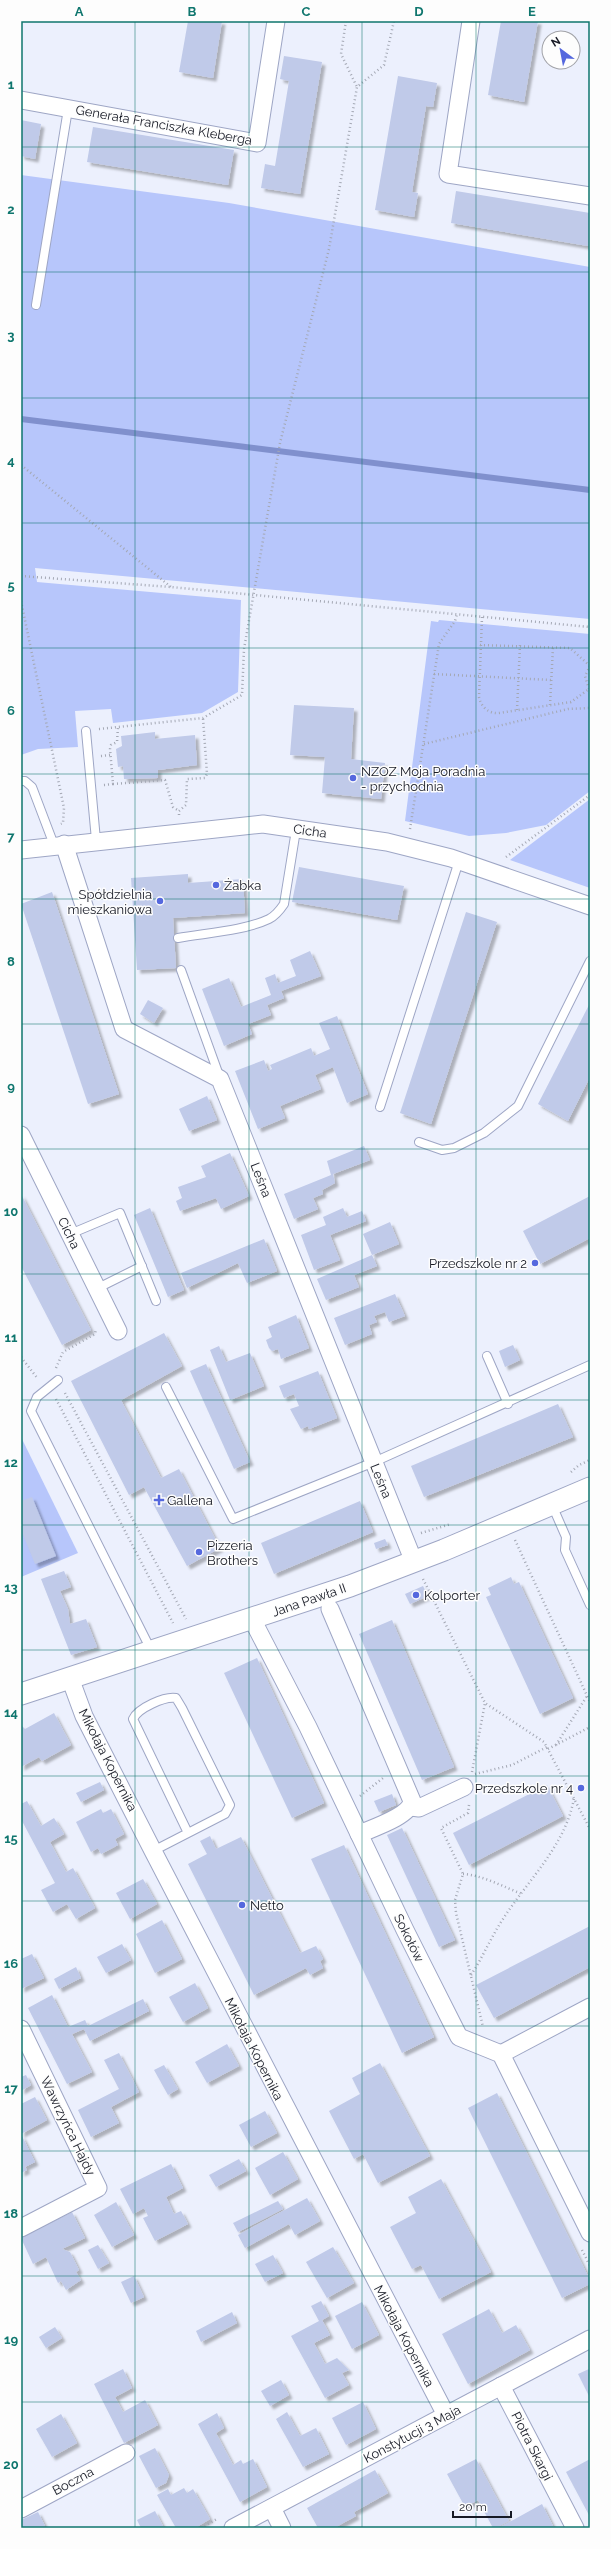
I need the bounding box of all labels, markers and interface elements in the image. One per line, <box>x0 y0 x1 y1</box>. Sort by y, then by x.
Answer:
text: A <box>75 4 84 19</box>
text: B <box>188 4 197 19</box>
text: C <box>302 4 311 19</box>
text: D <box>414 4 424 19</box>
text: E <box>528 4 536 19</box>
north arrow <box>541 30 581 70</box>
text: N <box>549 34 563 50</box>
text: 1 <box>8 77 15 92</box>
street label: Generała Franciszka Kleberga <box>75 102 253 148</box>
text: 2 <box>7 202 15 217</box>
text: 3 <box>7 328 15 343</box>
text: 4 <box>7 453 15 468</box>
text: 5 <box>7 578 15 593</box>
text: 6 <box>7 703 15 718</box>
place label: NZOZ Moja Poradnia - przychodnia <box>361 764 485 794</box>
marker: NZOZ Moja Poradnia - przychodnia <box>348 773 358 783</box>
street label: Cicha <box>292 821 328 841</box>
text: 7 <box>7 829 15 844</box>
place label: Żabka <box>224 877 261 893</box>
marker: Żabka <box>211 880 221 890</box>
place label: Spółdzielnia mieszkaniowa <box>68 887 152 917</box>
marker: Spółdzielnia mieszkaniowa <box>155 896 165 906</box>
text: 8 <box>7 954 15 969</box>
text: 9 <box>7 1079 15 1094</box>
street label: Leśna <box>248 1161 274 1199</box>
text: 10 <box>4 1204 18 1219</box>
street label: Cicha <box>55 1215 83 1251</box>
place label: Przedszkole nr 2 <box>429 1256 527 1271</box>
marker: Przedszkole nr 2 <box>530 1258 540 1268</box>
text: 11 <box>5 1330 18 1345</box>
text: 12 <box>4 1455 18 1470</box>
street label: Leśna <box>367 1461 395 1501</box>
place label: Gallena <box>167 1493 213 1508</box>
marker: Gallena <box>154 1495 164 1505</box>
place label: Pizzeria Brothers <box>207 1538 258 1568</box>
marker: Pizzeria Brothers <box>194 1547 204 1557</box>
text: 13 <box>4 1580 18 1595</box>
street label: Jana Pawła II <box>270 1580 348 1620</box>
place label: Kolporter <box>424 1588 480 1603</box>
marker: Kolporter <box>411 1590 421 1600</box>
text: 14 <box>4 1705 18 1720</box>
street label: Mikołaja Kopernika <box>76 1706 140 1814</box>
place label: Przedszkole nr 4 <box>475 1781 573 1796</box>
marker: Przedszkole nr 4 <box>576 1783 586 1793</box>
text: 15 <box>4 1831 18 1846</box>
place label: Netto <box>250 1898 284 1913</box>
marker: Netto <box>237 1900 247 1910</box>
street label: Sokołów <box>391 1911 427 1965</box>
text: 16 <box>4 1956 18 1971</box>
street label: Mikołaja Kopernika <box>222 1995 286 2103</box>
street label: Wawrzyńca Hajdy <box>38 2074 98 2178</box>
text: 17 <box>4 2081 19 2096</box>
text: 18 <box>4 2206 18 2221</box>
street label: Mikołaja Kopernika <box>371 2283 437 2389</box>
text: 19 <box>4 2332 18 2347</box>
street label: Konstytucji 3 Maja <box>361 2402 463 2466</box>
street label: Piotra Skargi <box>508 2409 556 2483</box>
text: 20 <box>3 2457 19 2472</box>
street label: Boczna <box>50 2464 96 2498</box>
scale bar <box>453 2493 511 2519</box>
text: 20 m <box>459 2500 487 2514</box>

